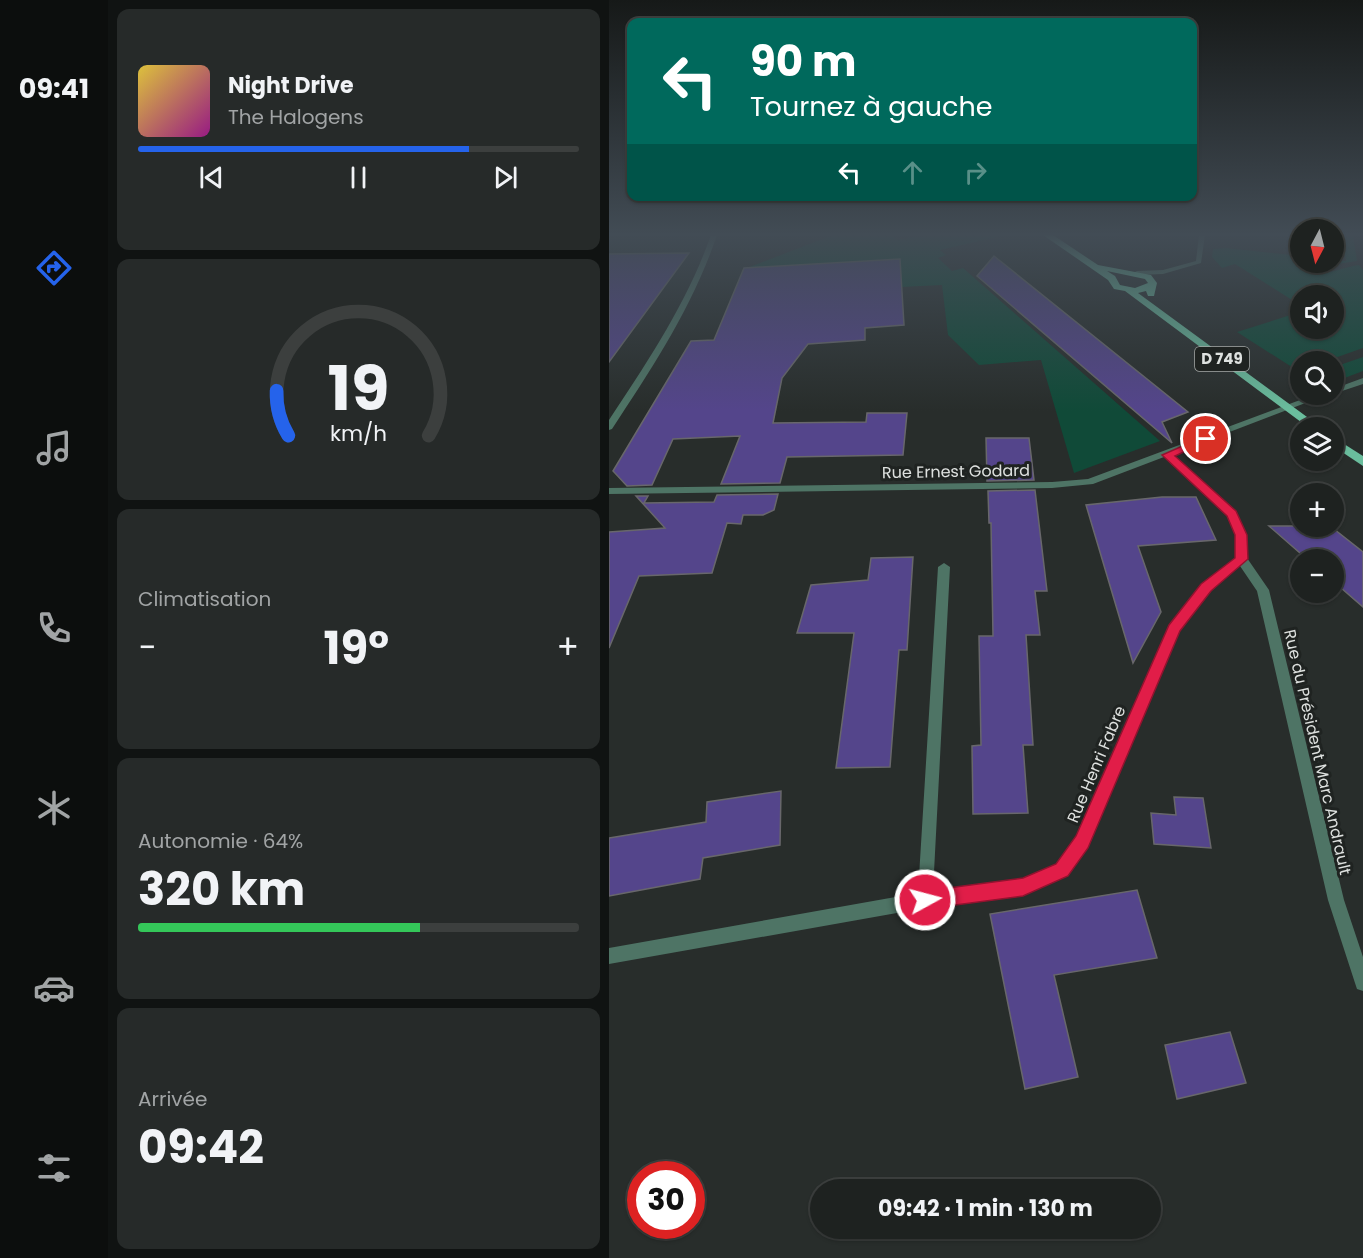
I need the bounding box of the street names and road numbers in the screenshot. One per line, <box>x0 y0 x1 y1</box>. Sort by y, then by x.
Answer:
road number: D 749 <box>1195 347 1249 371</box>
street label: Rue Ernest Godard <box>882 459 1030 484</box>
street label: Rue du Président Marc Andrault <box>1278 627 1357 877</box>
street label: Rue Henri Fabre <box>1061 702 1132 826</box>

